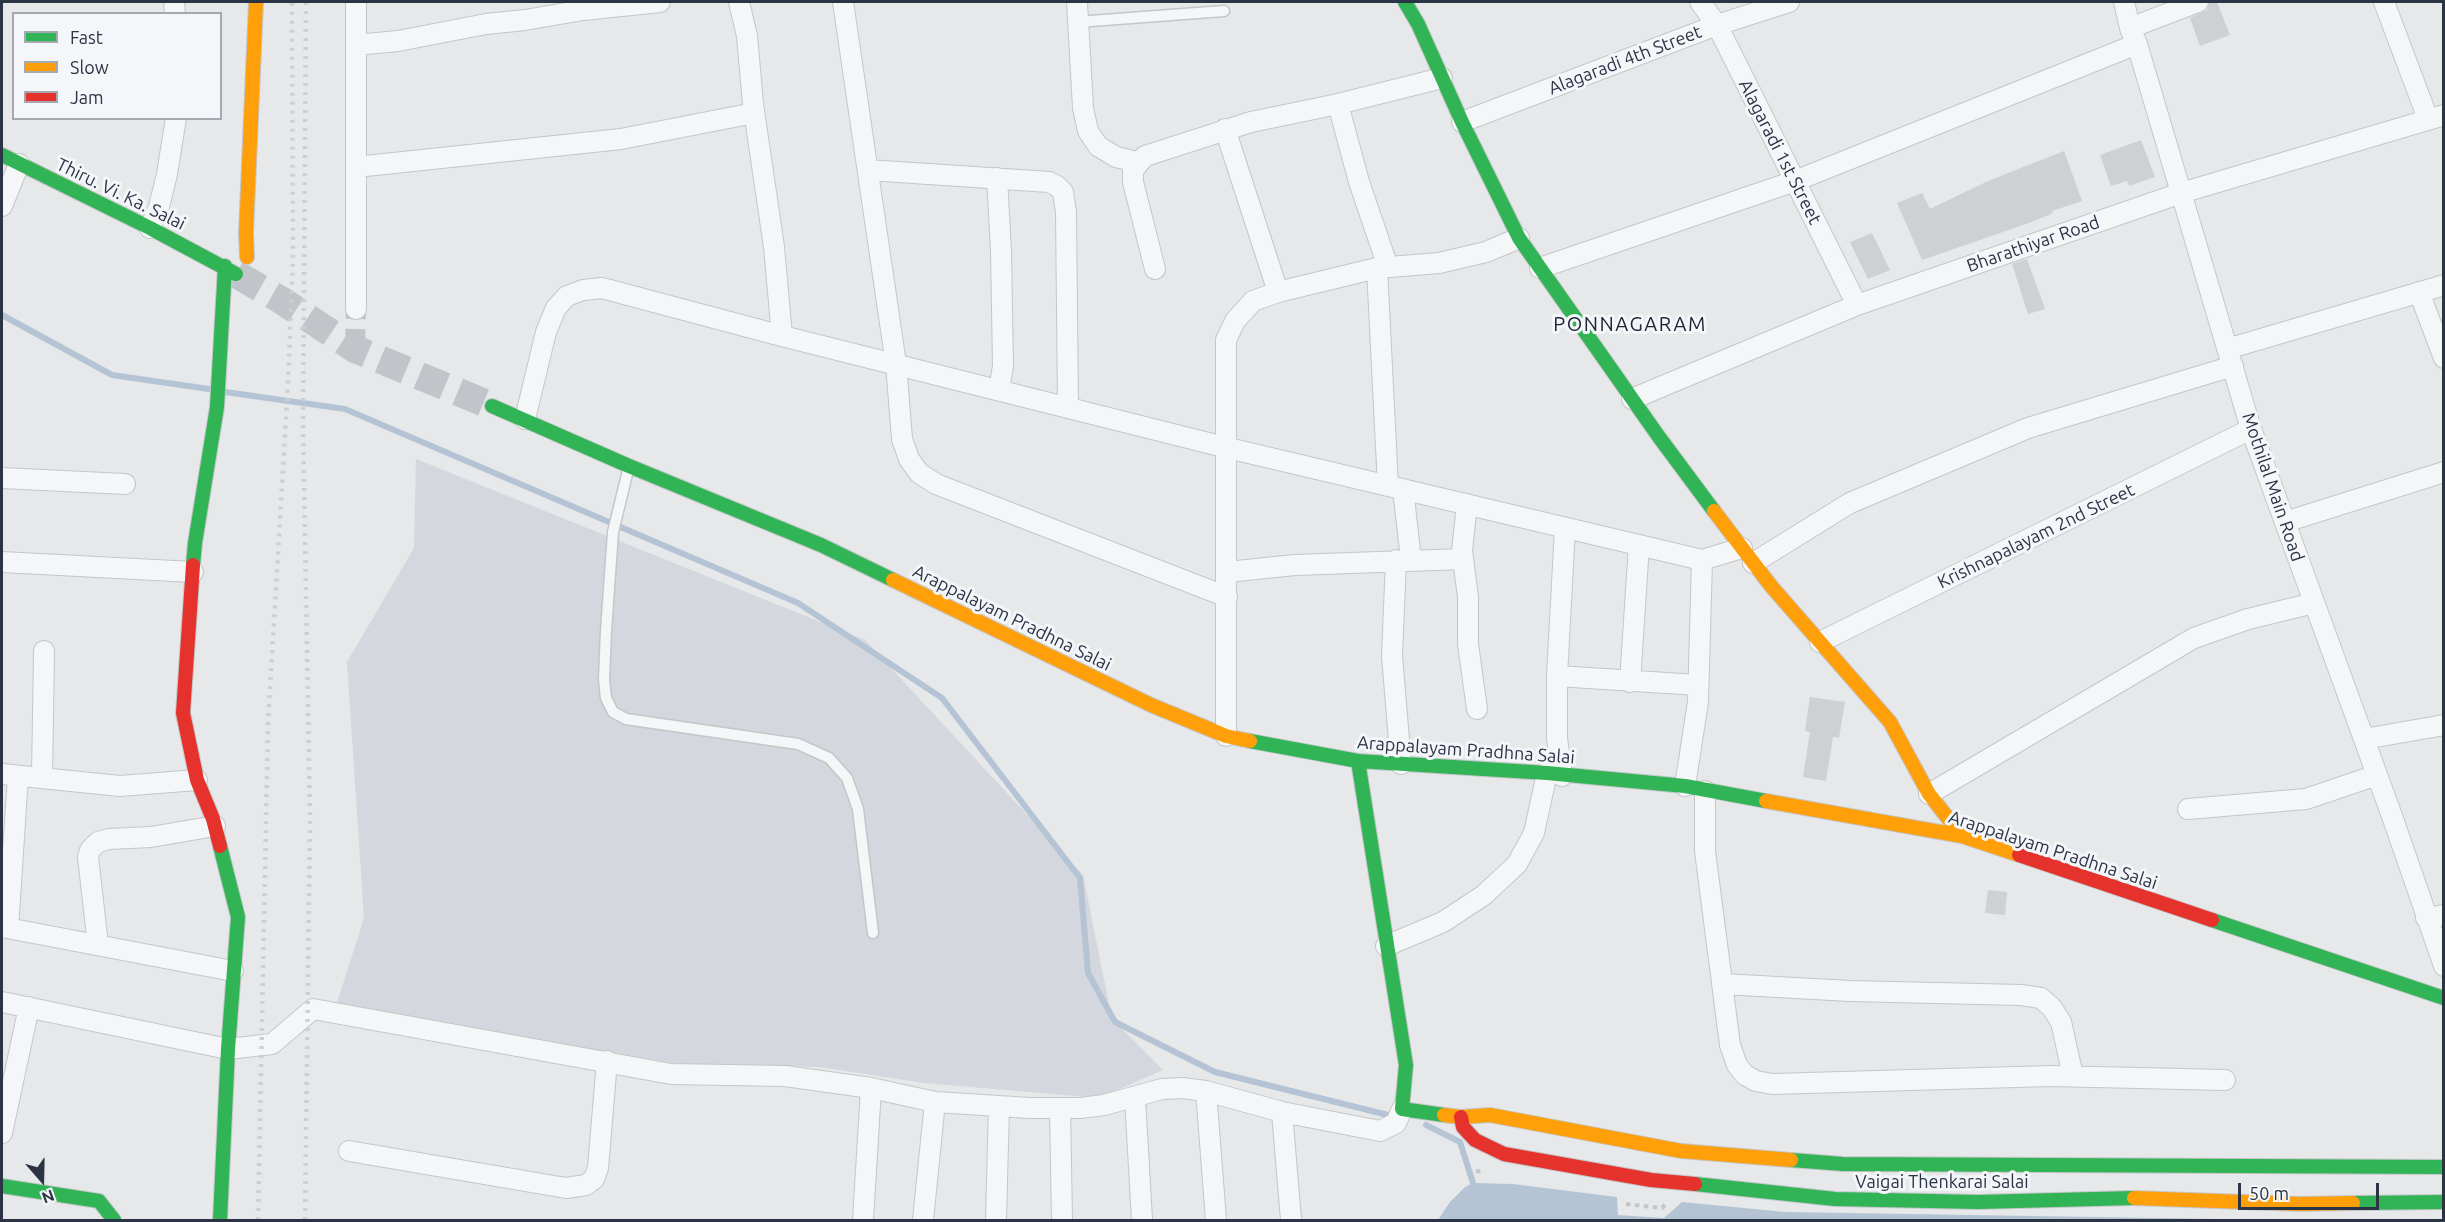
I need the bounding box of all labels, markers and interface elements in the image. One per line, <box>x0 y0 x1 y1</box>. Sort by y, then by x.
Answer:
legend <box>12 12 222 120</box>
street label: Alagaradi 4th Street <box>1545 21 1705 99</box>
text: Fast <box>70 27 103 47</box>
text: Slow <box>70 57 109 77</box>
street label: Alagaradi 1st Street <box>1734 76 1826 228</box>
text: Jam <box>70 87 104 107</box>
street label: Thiru. Vi. Ka. Salai <box>53 153 189 235</box>
street label: Bharathiyar Road <box>1964 211 2102 277</box>
district label: PONNAGARAM <box>1553 312 1707 336</box>
street label: Mothilal Main Road <box>2237 410 2309 564</box>
street label: Krishnapalayam 2nd Street <box>1934 479 2138 593</box>
street label: Arappalayam Pradhna Salai <box>909 561 1115 675</box>
street label: Arappalayam Pradhna Salai <box>1357 732 1575 768</box>
street label: Arappalayam Pradhna Salai <box>1946 806 2160 894</box>
north arrow <box>12 1150 72 1210</box>
street label: Vaigai Thenkarai Salai <box>1855 1171 2029 1193</box>
scale bar <box>2241 1171 2382 1209</box>
text: 50 m <box>2249 1183 2289 1203</box>
text: N <box>39 1186 57 1207</box>

